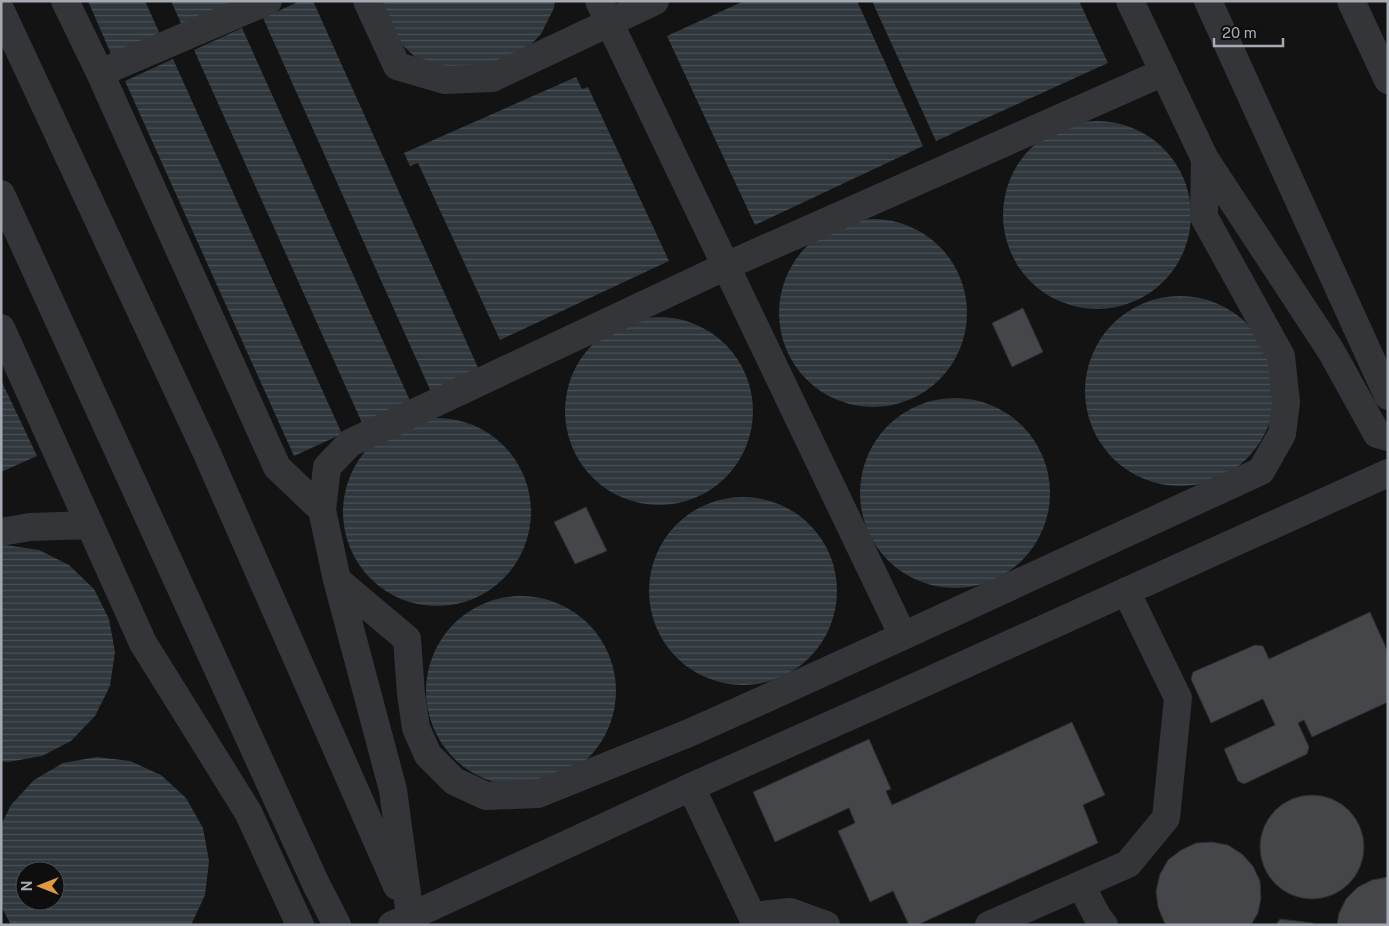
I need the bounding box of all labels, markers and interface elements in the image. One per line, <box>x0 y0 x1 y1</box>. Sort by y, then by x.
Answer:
scale bar <box>1214 15 1283 47</box>
text: 20 m <box>1222 24 1257 41</box>
north arrow <box>15 861 65 911</box>
text: N <box>19 881 35 891</box>

